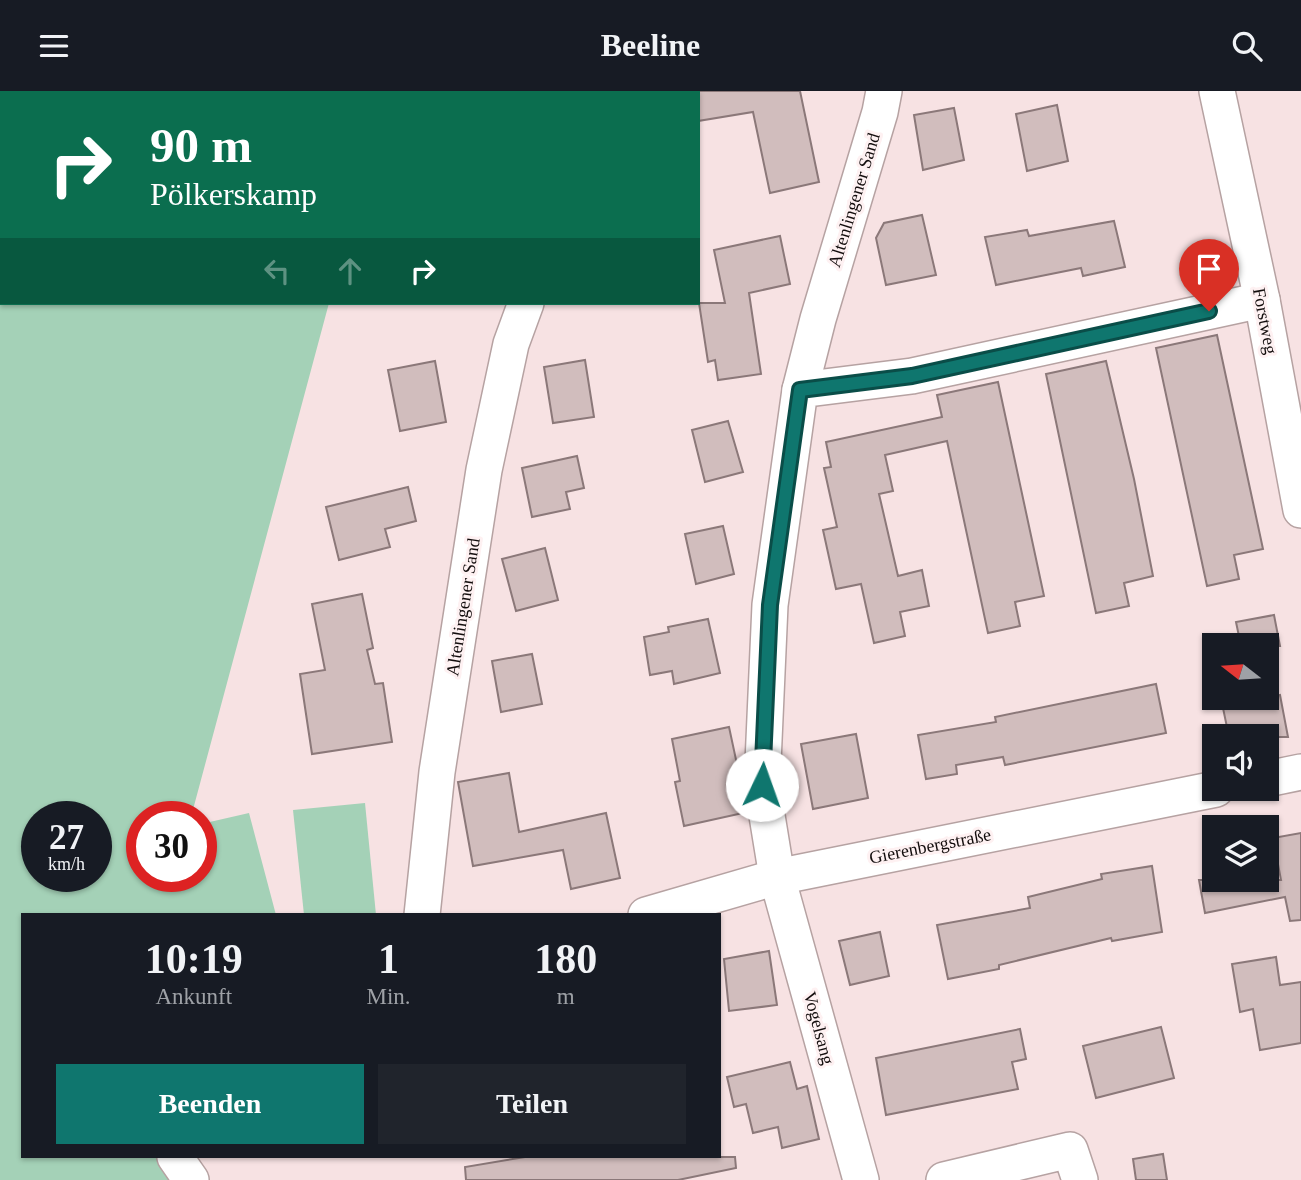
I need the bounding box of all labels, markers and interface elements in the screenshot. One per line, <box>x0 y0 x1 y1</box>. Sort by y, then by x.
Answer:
icon: menu <box>35 27 73 65</box>
text: Beeline <box>601 27 700 63</box>
icon: search <box>1228 27 1266 65</box>
text: 90 m <box>150 118 252 173</box>
icon: right <box>35 119 126 210</box>
street label: Altenlingener Sand <box>824 130 884 270</box>
text: Pölkerskamp <box>150 176 317 212</box>
pin <box>1179 239 1239 311</box>
icon: arrive <box>1190 250 1228 288</box>
icon: left <box>258 252 296 290</box>
icon: ahead <box>331 252 369 290</box>
icon: right <box>404 252 442 290</box>
street label: Forstweg <box>1249 286 1281 356</box>
street label: Altenlingener Sand <box>442 537 484 677</box>
north arrow <box>1202 633 1279 711</box>
map controls <box>1202 633 1279 892</box>
button: sound <box>1202 724 1279 801</box>
position arrow <box>725 748 799 822</box>
speed limit sign: 30 <box>126 801 217 892</box>
button: layers <box>1202 815 1279 892</box>
text: 27 <box>49 818 84 857</box>
street label: Gierenbergstraße <box>867 824 993 868</box>
text: km/h <box>48 854 85 874</box>
text: 10:19 <box>145 936 243 982</box>
text: 1 <box>378 936 399 982</box>
text: 180 <box>534 936 597 982</box>
text: Ankunft <box>155 984 232 1009</box>
text: Min. <box>366 984 411 1009</box>
text: m <box>557 984 575 1009</box>
street label: Vogelsang <box>800 989 838 1067</box>
button: Beenden <box>56 1064 364 1144</box>
button: Teilen <box>378 1064 686 1144</box>

